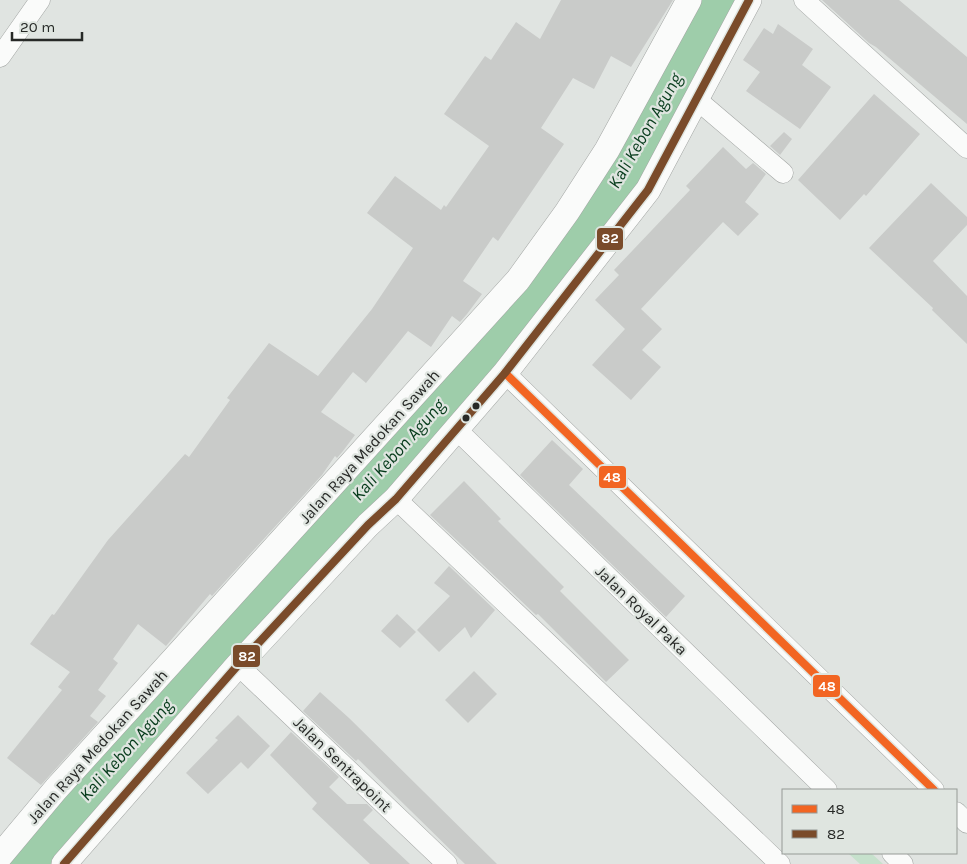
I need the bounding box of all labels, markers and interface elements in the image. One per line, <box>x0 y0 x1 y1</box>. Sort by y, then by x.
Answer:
scale bar <box>12 10 82 42</box>
text: 20 m <box>20 18 55 36</box>
water label: Kali Kebon Agung <box>603 69 687 193</box>
line badge: 82 <box>596 227 624 251</box>
text: 82 <box>601 230 619 247</box>
street label: Jalan Raya Medokan Sawah <box>295 365 444 527</box>
water label: Kali Kebon Agung <box>347 394 450 505</box>
unlabelled marker <box>471 401 481 411</box>
unlabelled marker <box>461 413 471 423</box>
line badge: 48 <box>598 465 627 489</box>
text: 48 <box>603 469 621 486</box>
street label: Jalan Royal Paka <box>592 562 692 659</box>
line badge: 82 <box>232 644 261 668</box>
text: 82 <box>238 648 256 665</box>
street label: Jalan Raya Medokan Sawah <box>23 665 172 827</box>
line badge: 48 <box>812 674 841 698</box>
text: 48 <box>818 678 836 695</box>
water label: Kali Kebon Agung <box>75 694 178 805</box>
street label: Jalan Sentrapoint <box>290 713 396 816</box>
legend <box>782 789 957 854</box>
text: 48 <box>827 800 845 818</box>
text: 82 <box>827 825 845 843</box>

